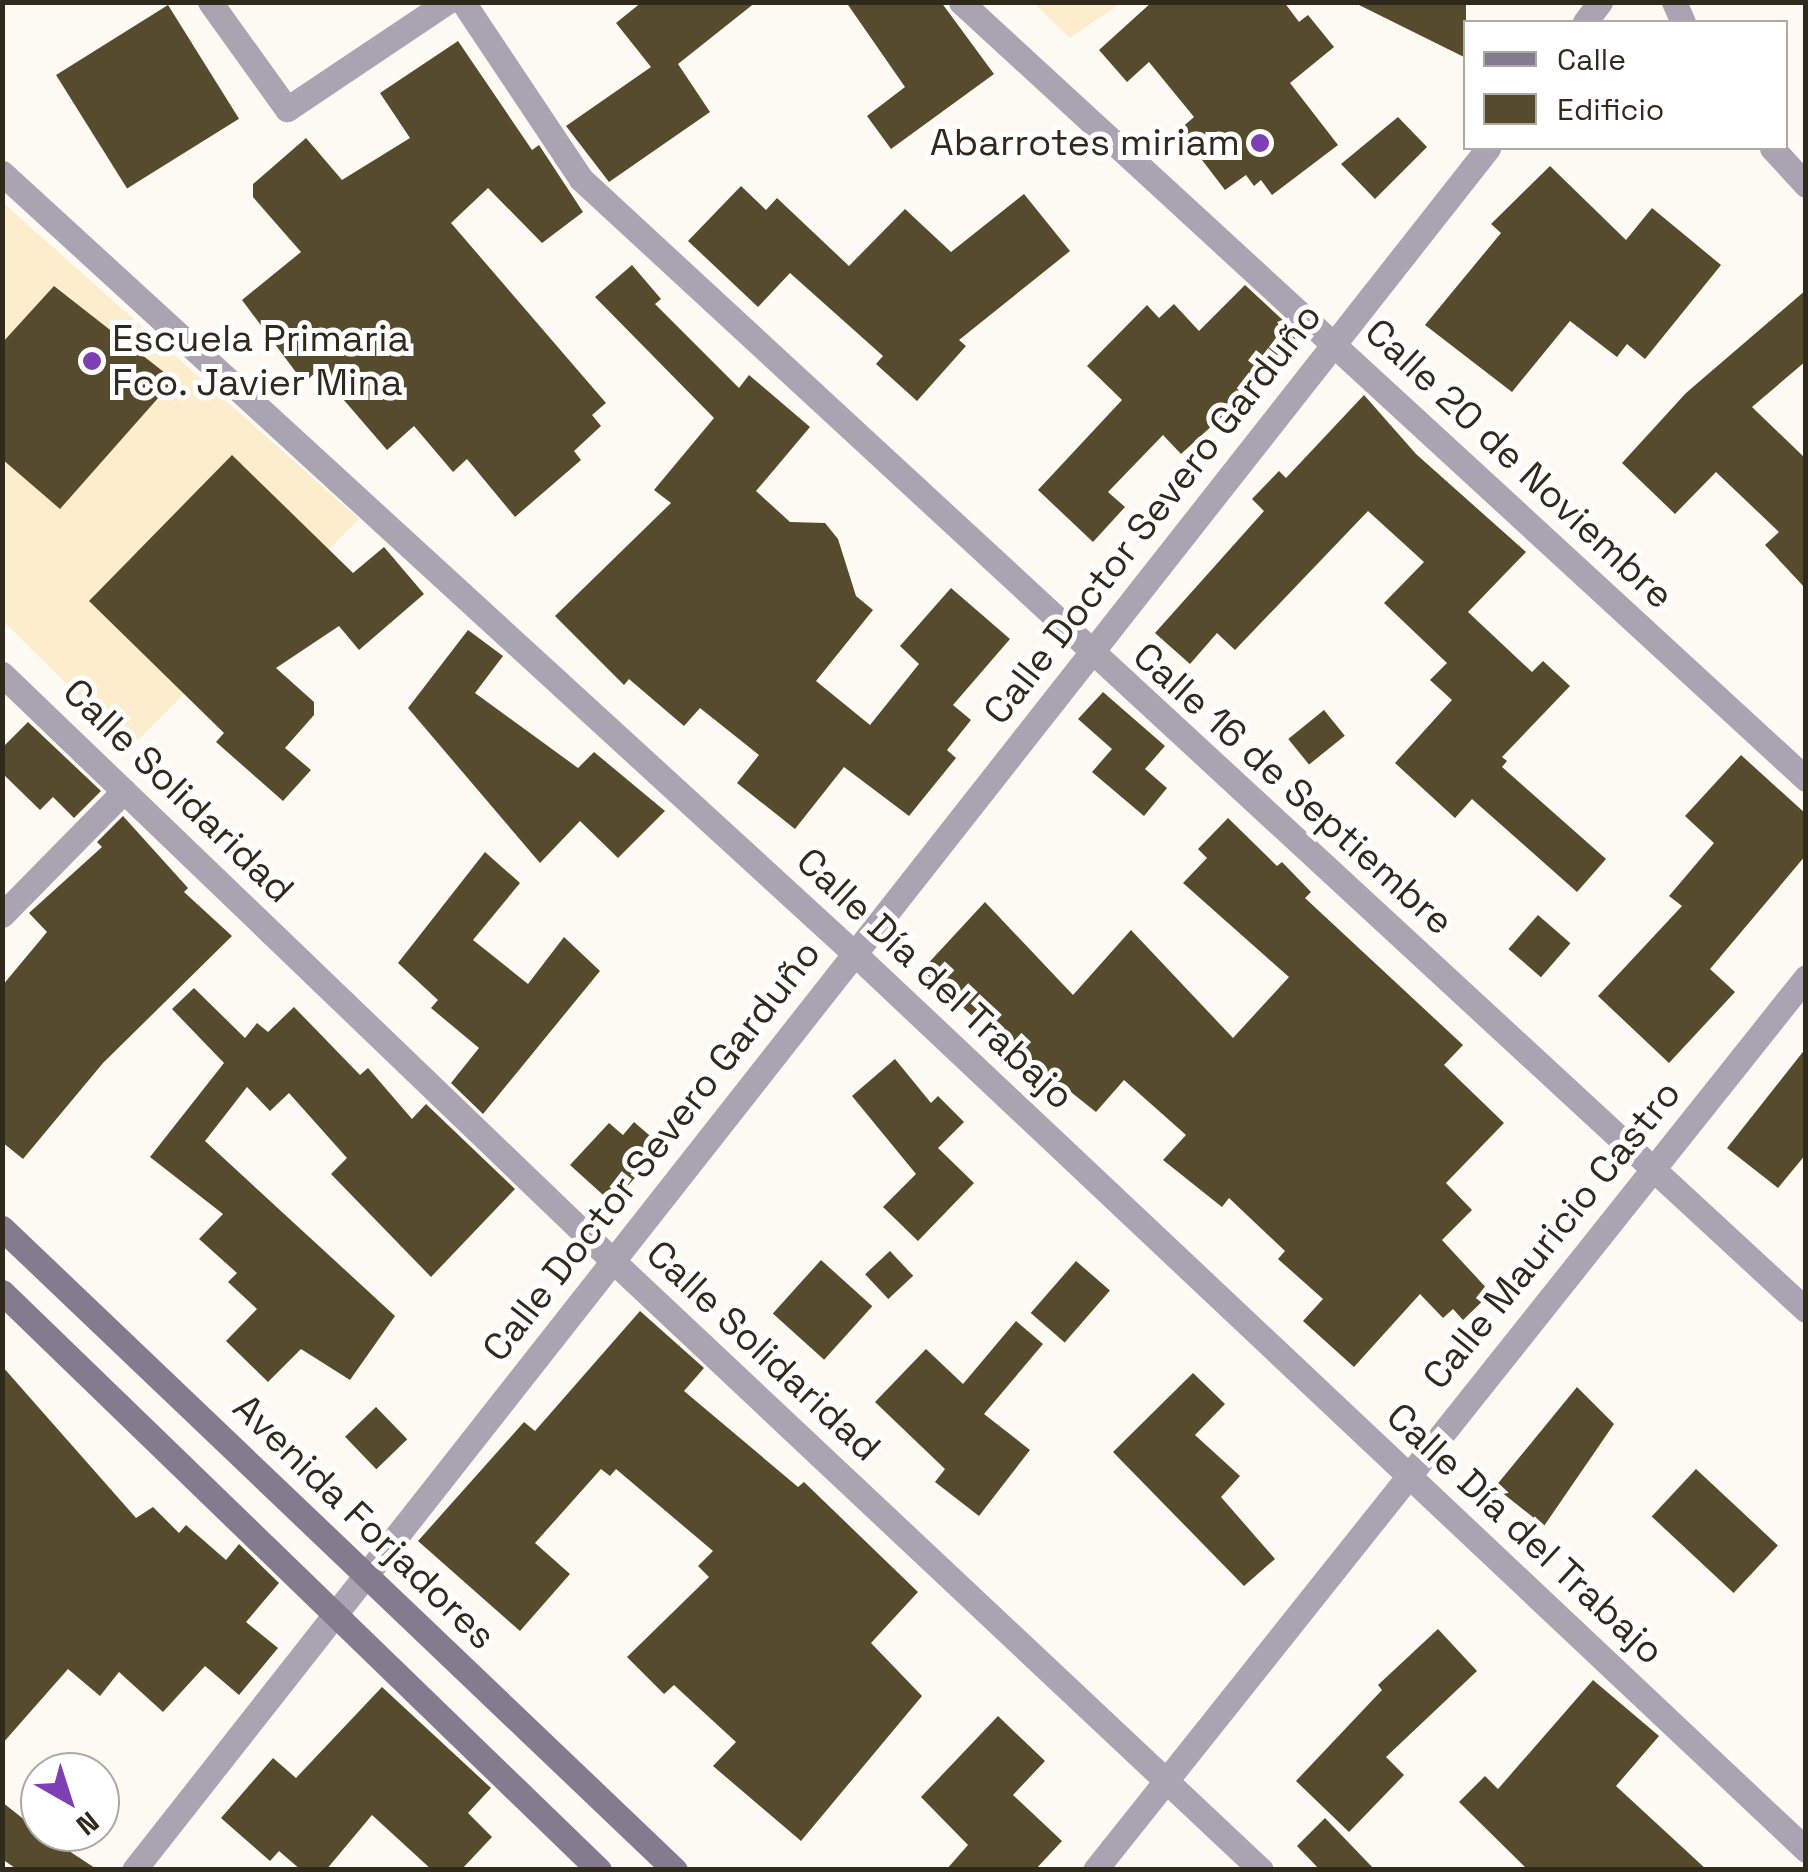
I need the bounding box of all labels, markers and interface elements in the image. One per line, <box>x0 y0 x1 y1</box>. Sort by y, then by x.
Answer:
legend <box>1463 20 1788 150</box>
text: Calle <box>1557 40 1626 79</box>
text: Edificio <box>1557 90 1664 129</box>
place label: Abarrotes miriam <box>930 120 1240 166</box>
marker: Abarrotes miriam <box>1249 132 1271 154</box>
street label: Calle Doctor Severo Garduño <box>975 295 1331 733</box>
street label: Calle 20 de Noviembre <box>1356 309 1682 619</box>
place label: Escuela Primaria Fco. Javier Mina <box>112 316 409 406</box>
marker: Escuela Primaria Fco. Javier Mina <box>81 350 103 372</box>
street label: Calle 16 de Septiembre <box>1124 633 1462 945</box>
street label: Calle Solidaridad <box>53 669 303 913</box>
street label: Calle Día del Trabajo <box>787 838 1083 1120</box>
street label: Calle Doctor Severo Garduño <box>474 932 830 1370</box>
street label: Calle Mauricio Castro <box>1414 1072 1690 1398</box>
street label: Calle Solidaridad <box>637 1231 889 1471</box>
street label: Avenida Forjadores <box>223 1385 505 1659</box>
street label: Calle Día del Trabajo <box>1377 1393 1673 1675</box>
north arrow <box>20 1752 120 1852</box>
text: N <box>69 1804 106 1844</box>

